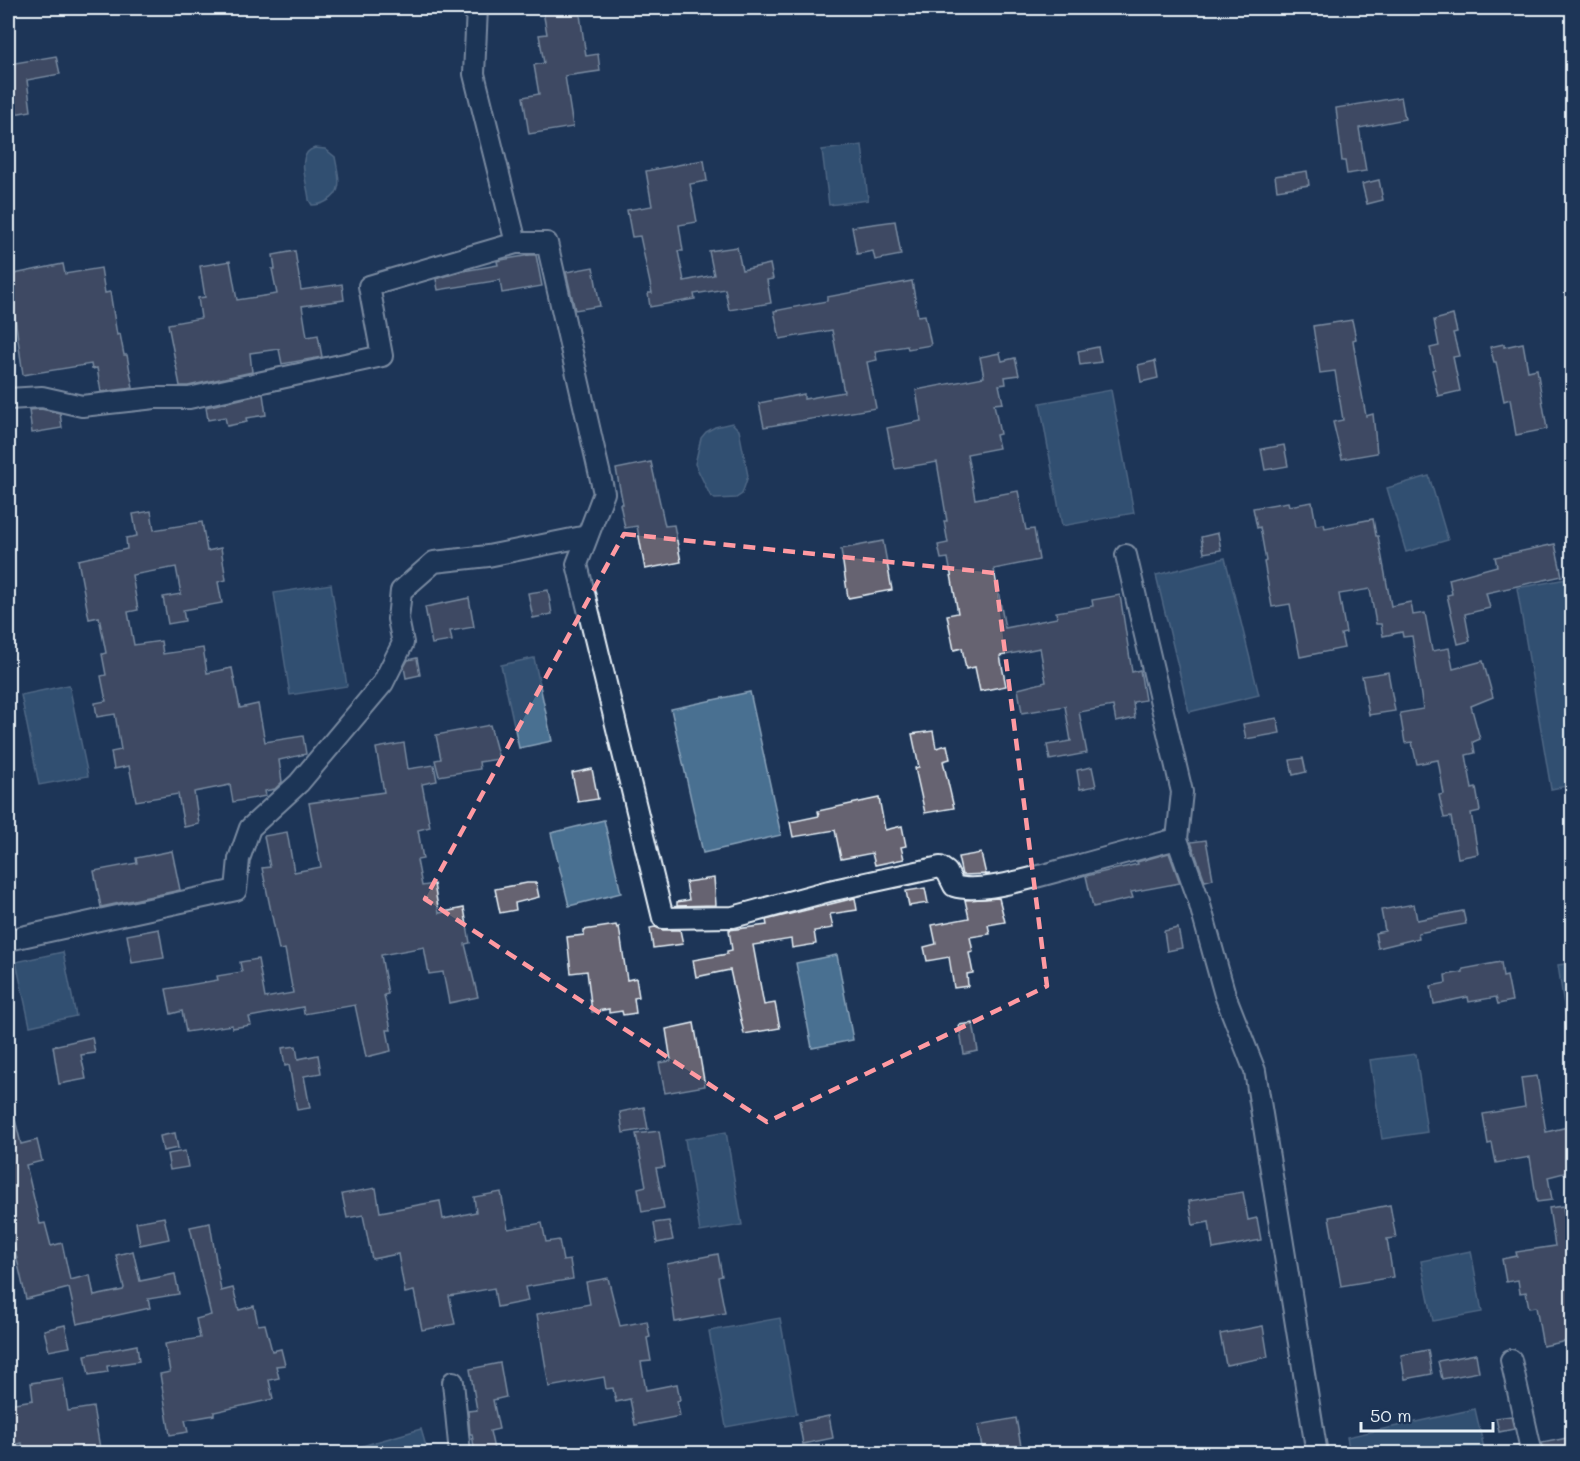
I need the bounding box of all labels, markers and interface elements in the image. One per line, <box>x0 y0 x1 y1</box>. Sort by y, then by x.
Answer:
scale bar <box>1361 1395 1493 1433</box>
text: 50 m <box>1370 1403 1412 1427</box>

